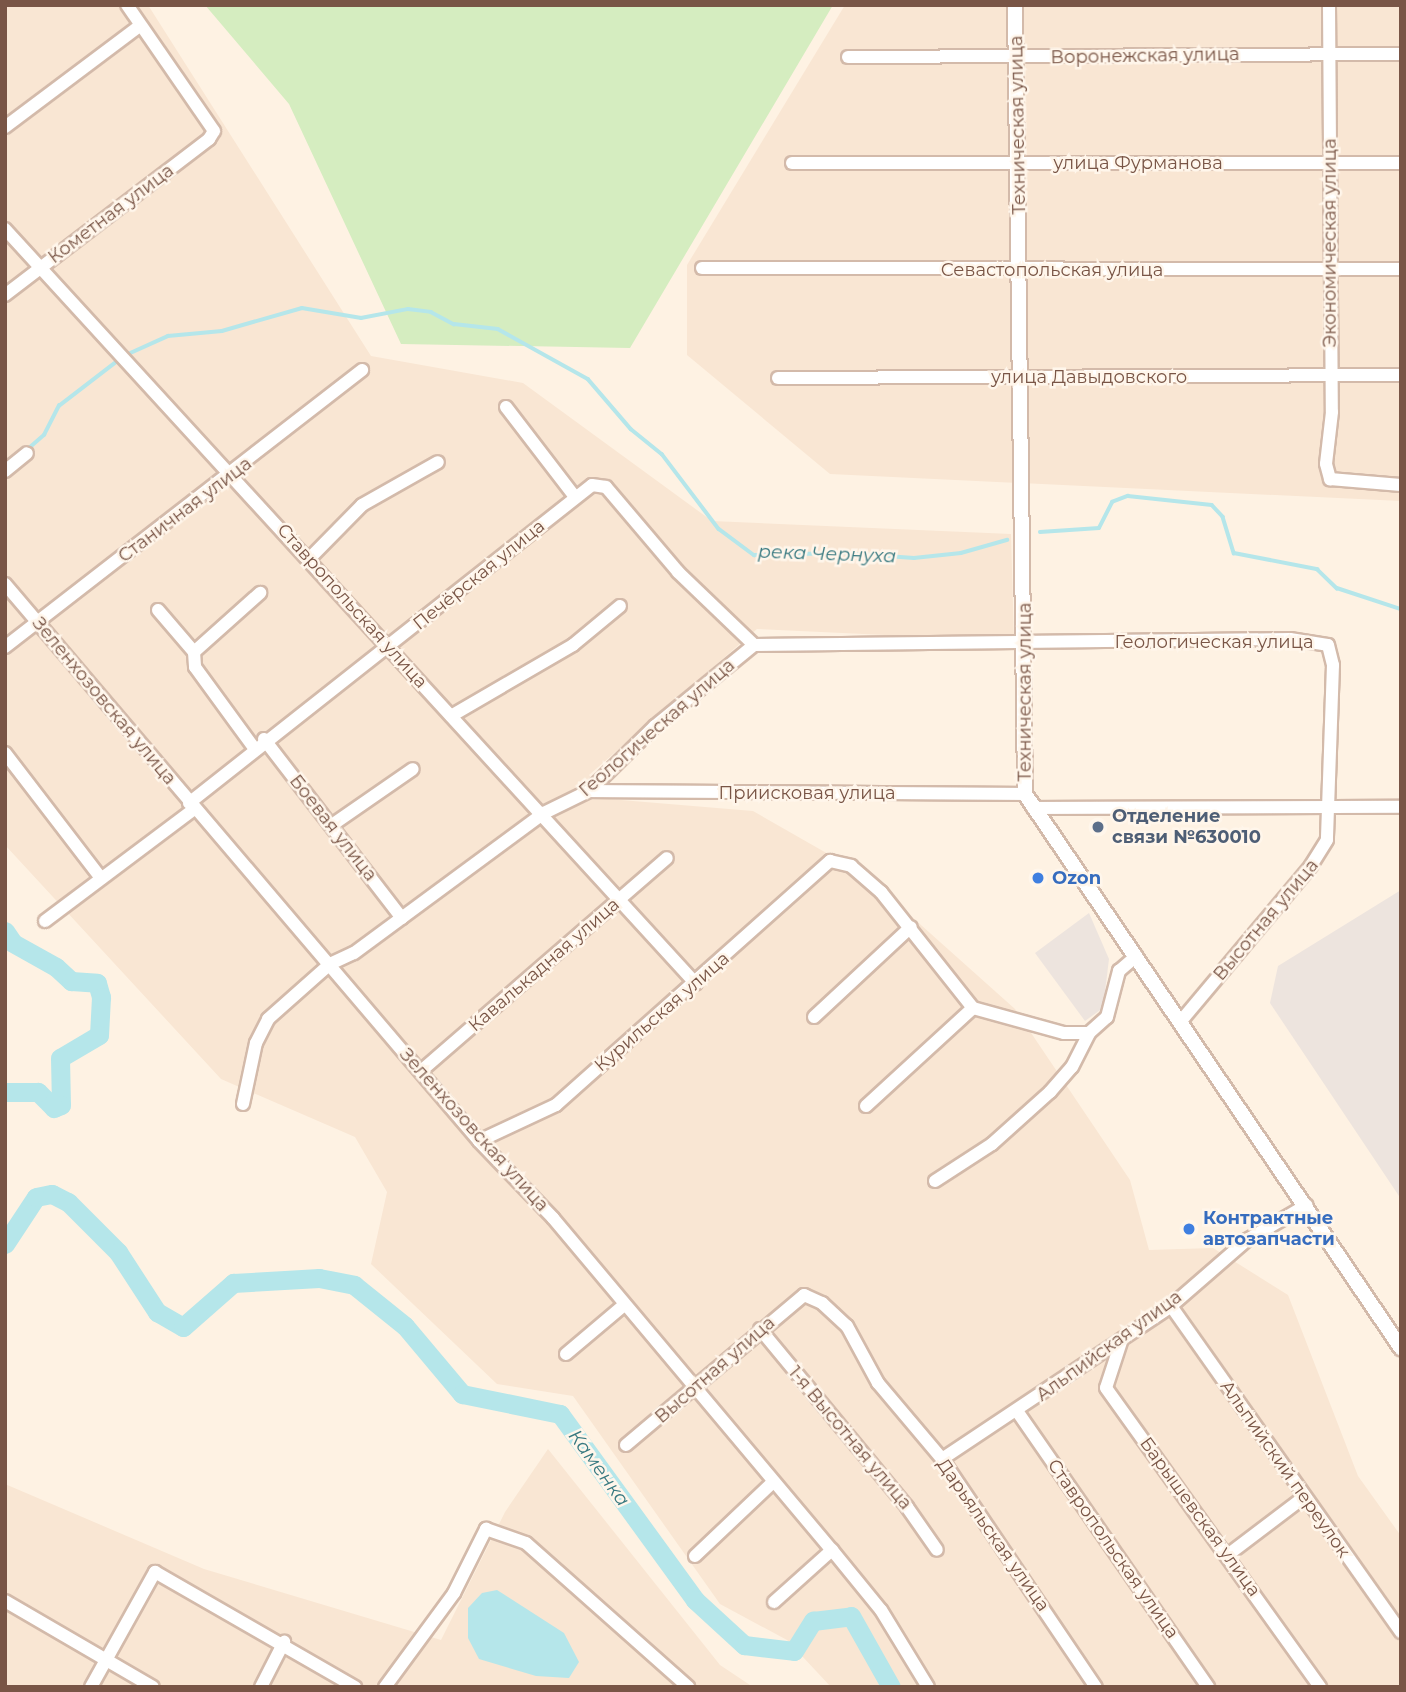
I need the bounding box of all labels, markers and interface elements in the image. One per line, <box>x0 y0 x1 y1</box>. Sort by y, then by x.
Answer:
street label: Техническая улица <box>1006 35 1030 215</box>
street label: Воронежская улица <box>1050 44 1240 68</box>
street label: Экономическая улица <box>1319 138 1341 348</box>
street label: улица Фурманова <box>1053 152 1223 174</box>
street label: Кометная улица <box>44 160 178 268</box>
street label: Севастопольская улица <box>941 259 1163 281</box>
street label: улица Давыдовского <box>991 366 1187 388</box>
street label: Станичная улица <box>114 453 256 567</box>
street label: Печёрская улица <box>409 515 549 635</box>
street label: Ставропольская улица <box>272 519 432 693</box>
water label: река Чернуха <box>757 540 897 568</box>
street label: Техническая улица <box>1014 602 1036 782</box>
street label: Зеленхозовская улица <box>28 613 180 789</box>
street label: Геологическая улица <box>1114 631 1314 653</box>
street label: Геологическая улица <box>575 655 739 801</box>
street label: Боевая улица <box>285 771 381 885</box>
street label: Приисковая улица <box>719 782 895 804</box>
place label: Отделение связи №630010 <box>1112 806 1261 848</box>
marker: Отделение связи №630010 <box>1090 819 1106 835</box>
street label: Высотная улица <box>1209 855 1323 985</box>
place label: Ozon <box>1052 867 1101 889</box>
marker: Ozon <box>1030 870 1046 886</box>
street label: Кавалькадная улица <box>464 894 624 1036</box>
street label: Курильская улица <box>590 948 734 1076</box>
street label: Зеленхозовская улица <box>395 1044 553 1216</box>
place label: Контрактные автозапчасти <box>1203 1208 1335 1250</box>
marker: Контрактные автозапчасти <box>1181 1221 1197 1237</box>
street label: Альпийская улица <box>1032 1286 1186 1406</box>
street label: Высотная улица <box>651 1312 779 1428</box>
street label: 1-я Высотная улица <box>784 1362 916 1514</box>
street label: Альпийский переулок <box>1216 1376 1354 1562</box>
water label: Каменка <box>564 1425 634 1511</box>
street label: Барышевская улица <box>1135 1433 1265 1601</box>
street label: Дарьяльская улица <box>932 1454 1054 1616</box>
street label: Ставропольская улица <box>1043 1455 1183 1643</box>

